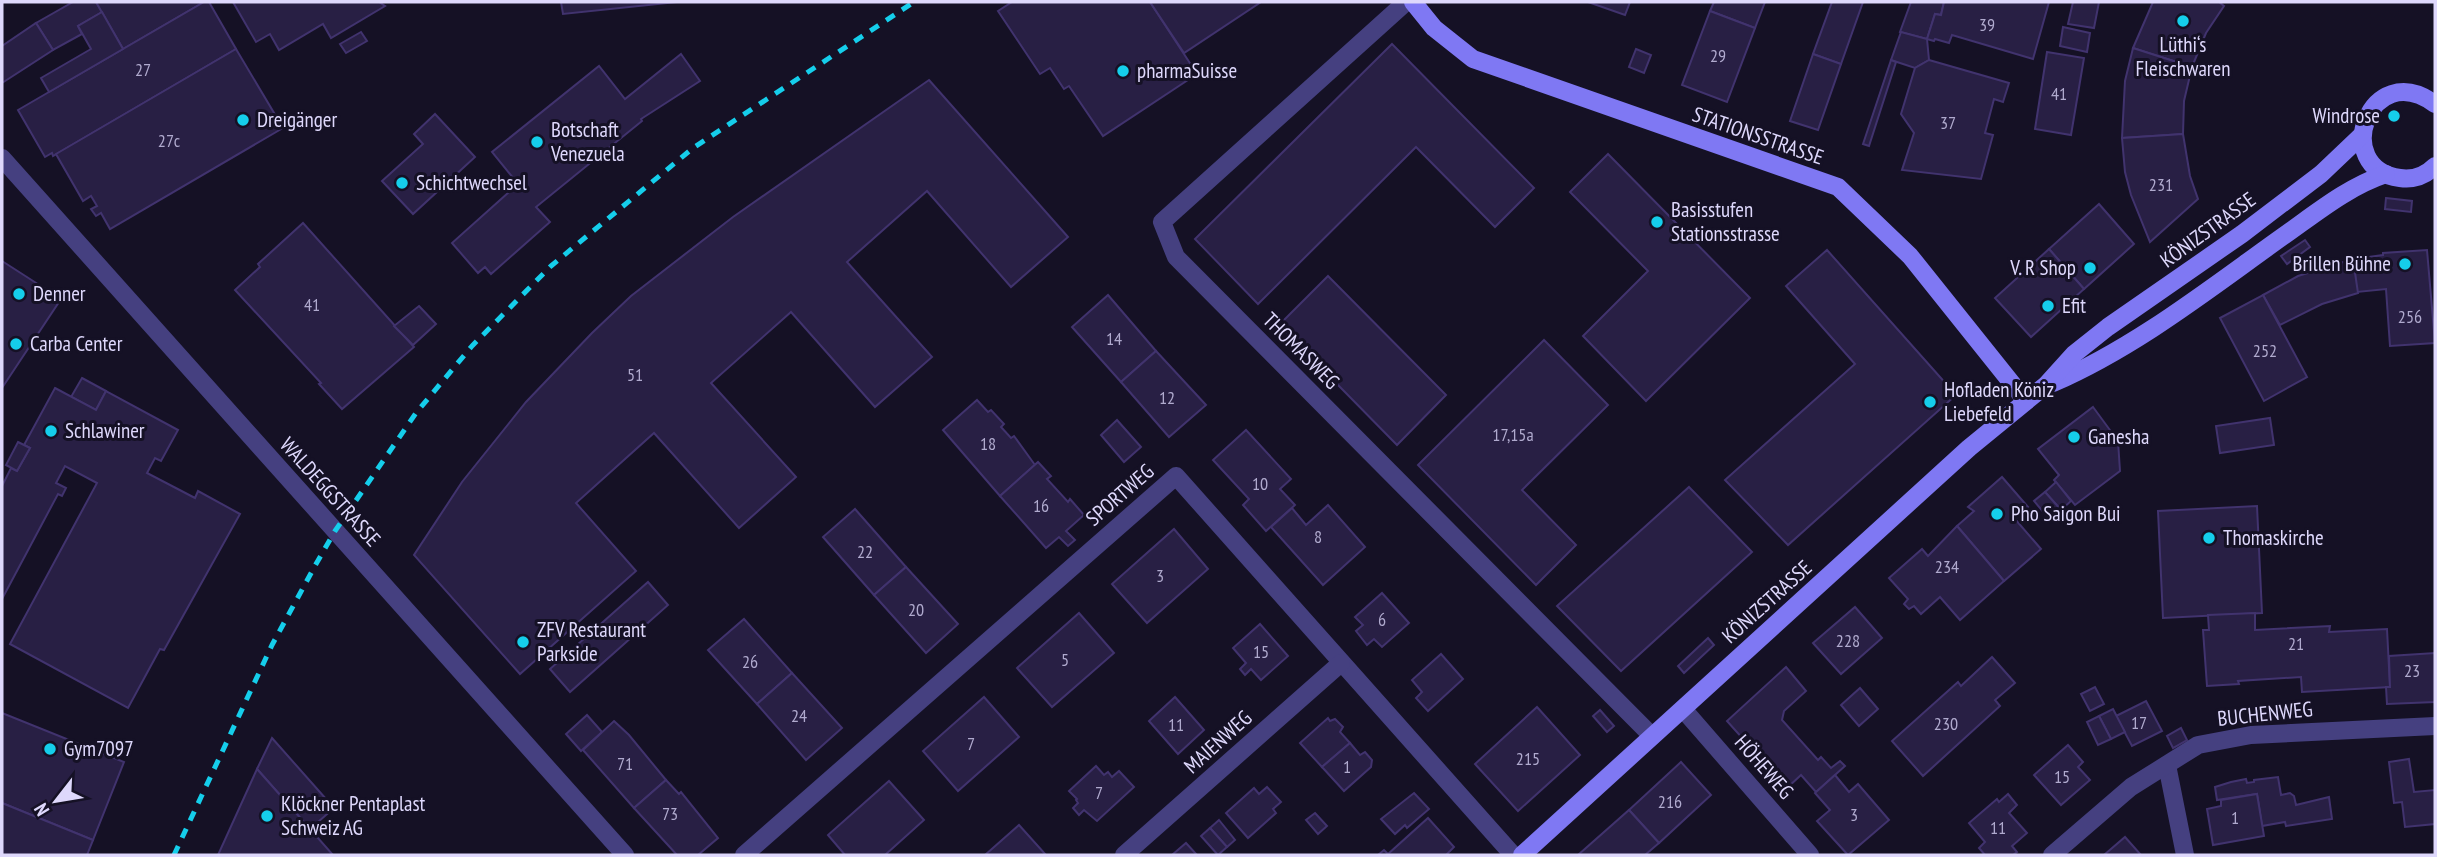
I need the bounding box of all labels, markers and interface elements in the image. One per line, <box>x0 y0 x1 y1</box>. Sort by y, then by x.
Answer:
house number: 39 <box>1979 13 1995 36</box>
marker: Lüthi‘s Fleischwaren <box>2175 13 2191 29</box>
place label: Lüthi‘s Fleischwaren <box>2135 31 2231 82</box>
house number: 29 <box>1710 44 1726 67</box>
place label: pharmaSuisse <box>1137 57 1237 84</box>
house number: 27 <box>135 58 151 81</box>
marker: pharmaSuisse <box>1115 63 1131 79</box>
house number: 41 <box>2051 82 2067 105</box>
street label: STATIONSSTRASSE <box>1689 100 1827 171</box>
place label: Windrose <box>2312 102 2380 129</box>
place label: Dreigänger <box>257 106 337 133</box>
marker: Windrose <box>2386 108 2402 124</box>
house number: 37 <box>1940 111 1956 134</box>
marker: Dreigänger <box>235 112 251 128</box>
place label: Botschaft Venezuela <box>550 116 625 167</box>
house number: 27c <box>158 129 181 152</box>
marker: Botschaft Venezuela <box>529 134 545 150</box>
place label: Schichtwechsel <box>416 169 527 196</box>
house number: 231 <box>2149 173 2173 196</box>
marker: Schichtwechsel <box>394 175 410 191</box>
street label: KÖNIZSTRASSE <box>2155 186 2261 273</box>
place label: Basisstufen Stationsstrasse <box>1671 196 1780 247</box>
marker: Basisstufen Stationsstrasse <box>1649 214 1665 230</box>
place label: Brillen Bühne <box>2293 250 2391 277</box>
place label: V. R Shop <box>2009 254 2076 281</box>
marker: Brillen Bühne <box>2397 256 2413 272</box>
marker: V. R Shop <box>2082 260 2098 276</box>
place label: Denner <box>33 280 86 307</box>
marker: Denner <box>11 286 27 302</box>
place label: Efit <box>2062 292 2086 319</box>
house number: 41 <box>304 293 320 316</box>
marker: Efit <box>2040 298 2056 314</box>
house number: 256 <box>2398 305 2422 328</box>
street label: THOMASWEG <box>1257 306 1346 395</box>
house number: 14 <box>1106 327 1122 350</box>
place label: Carba Center <box>30 330 123 357</box>
marker: Carba Center <box>8 336 24 352</box>
house number: 252 <box>2253 339 2277 362</box>
house number: 51 <box>627 363 643 386</box>
place label: Hofladen Köniz Liebefeld <box>1944 376 2054 427</box>
house number: 12 <box>1159 386 1175 409</box>
marker: Hofladen Köniz Liebefeld <box>1922 394 1938 410</box>
place label: Schlawiner <box>65 417 145 444</box>
marker: Schlawiner <box>43 423 59 439</box>
house number: 17,15a <box>1492 423 1534 446</box>
place label: Ganesha <box>2088 423 2149 450</box>
marker: Ganesha <box>2066 429 2082 445</box>
street label: WALDEGGSTRASSE <box>274 431 387 552</box>
house number: 18 <box>980 432 996 455</box>
street label: SPORTWEG <box>1080 458 1159 532</box>
house number: 10 <box>1252 472 1268 495</box>
house number: 16 <box>1033 494 1049 517</box>
place label: Pho Saigon Bui <box>2011 500 2121 527</box>
marker: Pho Saigon Bui <box>1989 506 2005 522</box>
place label: Thomaskirche <box>2223 524 2324 551</box>
house number: 8 <box>1314 525 1322 548</box>
marker: Thomaskirche <box>2201 530 2217 546</box>
house number: 22 <box>857 540 873 563</box>
street label: KÖNIZSTRASSE <box>1716 554 1817 649</box>
house number: 234 <box>1935 555 1959 578</box>
house number: 3 <box>1156 564 1164 587</box>
house number: 20 <box>908 598 924 621</box>
house number: 6 <box>1378 608 1386 631</box>
place label: ZFV Restaurant Parkside <box>537 616 646 667</box>
house number: 228 <box>1836 629 1860 652</box>
house number: 21 <box>2288 632 2304 655</box>
marker: ZFV Restaurant Parkside <box>515 634 531 650</box>
house number: 15 <box>1253 640 1269 663</box>
house number: 5 <box>1061 648 1069 671</box>
house number: 26 <box>742 650 758 673</box>
house number: 23 <box>2404 659 2420 682</box>
street label: BUCHENWEG <box>2216 695 2314 732</box>
house number: 24 <box>791 704 807 727</box>
street label: MAIENWEG <box>1178 704 1257 779</box>
house number: 17 <box>2131 711 2147 734</box>
house number: 230 <box>1934 712 1958 735</box>
house number: 11 <box>1168 713 1184 736</box>
street label: HÖHEWEG <box>1729 729 1800 804</box>
house number: 7 <box>967 732 975 755</box>
place label: Gym7097 <box>64 735 134 762</box>
marker: Gym7097 <box>42 741 58 757</box>
house number: 215 <box>1516 747 1540 770</box>
house number: 71 <box>617 752 633 775</box>
house number: 1 <box>1343 755 1351 778</box>
house number: 15 <box>2054 765 2070 788</box>
north arrow <box>21 766 91 836</box>
house number: 7 <box>1095 781 1103 804</box>
place label: Klöckner Pentaplast Schweiz AG <box>281 790 425 841</box>
house number: 216 <box>1658 790 1682 813</box>
text: N <box>28 799 54 820</box>
house number: 73 <box>662 802 678 825</box>
house number: 3 <box>1850 803 1858 826</box>
house number: 1 <box>2231 806 2239 829</box>
marker: Klöckner Pentaplast Schweiz AG <box>259 808 275 824</box>
house number: 11 <box>1990 816 2006 839</box>

